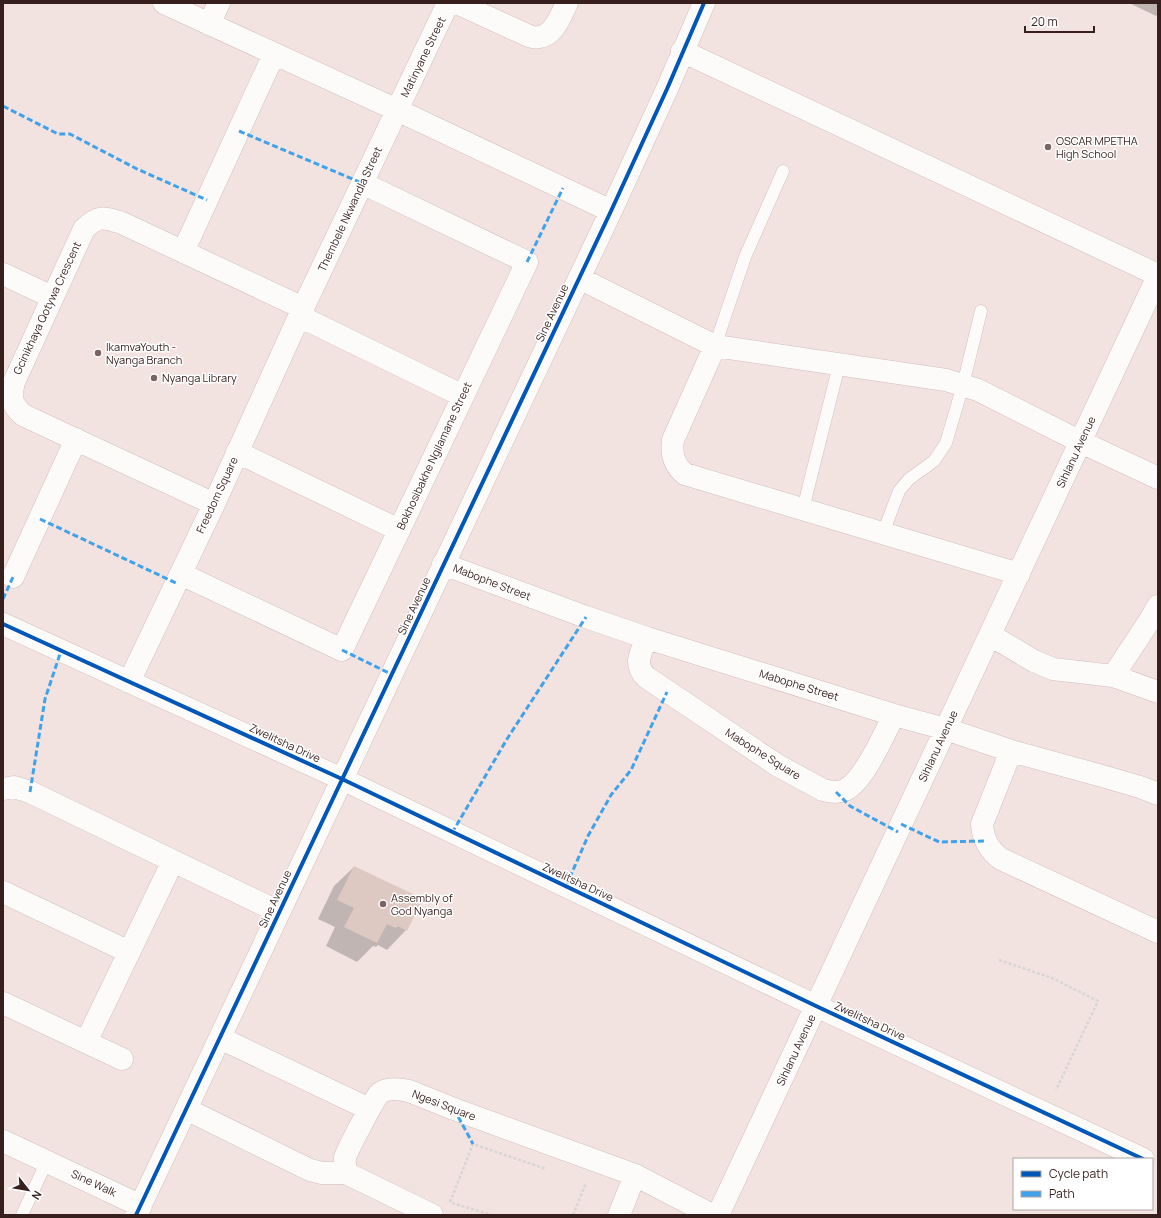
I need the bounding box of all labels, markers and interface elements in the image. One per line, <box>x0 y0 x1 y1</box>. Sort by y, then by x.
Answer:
scale bar <box>1025 8 1094 34</box>
text: 20 m <box>1031 13 1058 30</box>
street label: Matinyane Street <box>397 14 449 100</box>
place label: OSCAR MPETHA High School <box>1056 133 1138 161</box>
marker: OSCAR MPETHA High School <box>1043 142 1053 152</box>
street label: Thembele Nkwandla Street <box>314 144 385 274</box>
street label: Gcinikhaya Qotywa Crescent <box>9 239 84 377</box>
street label: Sine Avenue <box>532 281 572 344</box>
place label: IkamvaYouth - Nyanga Branch <box>106 339 182 367</box>
marker: IkamvaYouth - Nyanga Branch <box>93 348 103 358</box>
place label: Nyanga Library <box>162 370 237 385</box>
marker: Nyanga Library <box>149 373 159 383</box>
street label: Bokhosibakhe Ngilamane Street <box>393 379 474 532</box>
street label: Sihlanu Avenue <box>1052 413 1099 490</box>
street label: Freedom Square <box>192 453 241 536</box>
street label: Mabophe Street <box>451 560 533 603</box>
street label: Sine Avenue <box>394 574 434 637</box>
street label: Mabophe Street <box>758 665 841 704</box>
street label: Sihlanu Avenue <box>914 707 961 784</box>
street label: Zwelitsha Drive <box>247 720 324 766</box>
street label: Mabophe Square <box>723 724 804 783</box>
street label: Zwelitsha Drive <box>540 859 617 905</box>
street label: Sine Avenue <box>255 867 295 930</box>
place label: Assembly of God Nyanga <box>391 890 453 918</box>
marker: Assembly of God Nyanga <box>378 899 388 909</box>
street label: Zwelitsha Drive <box>832 998 909 1044</box>
street label: Sihlanu Avenue <box>772 1011 819 1088</box>
street label: Ngesi Square <box>410 1085 479 1124</box>
legend <box>1013 1158 1153 1210</box>
text: Cycle path <box>1049 1165 1108 1182</box>
street label: Sine Walk <box>69 1166 120 1200</box>
north arrow <box>8 1170 48 1210</box>
text: Path <box>1049 1185 1075 1202</box>
text: N <box>28 1188 45 1203</box>

